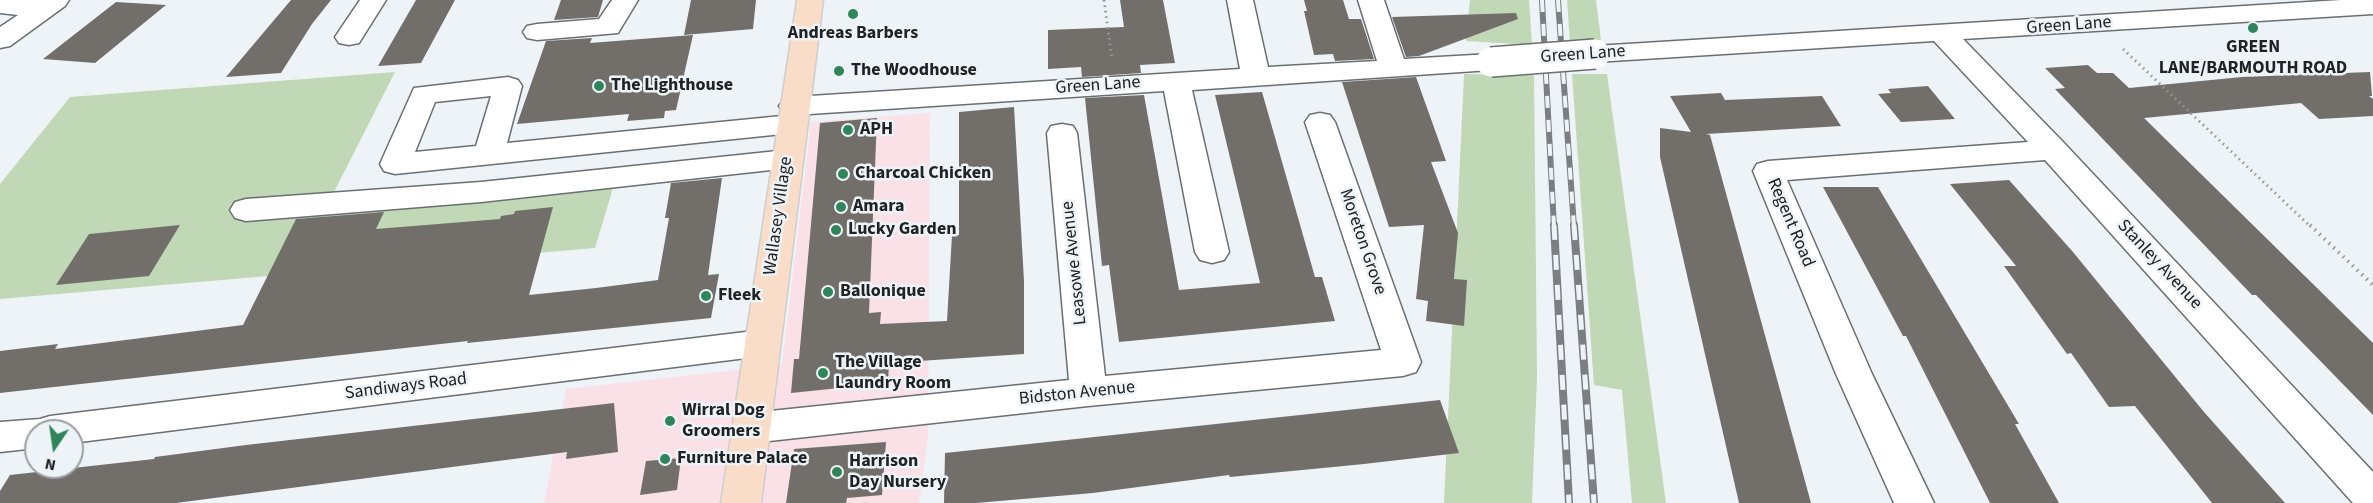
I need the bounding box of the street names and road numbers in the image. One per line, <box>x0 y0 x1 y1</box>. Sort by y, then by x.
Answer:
street label: Green Lane <box>2026 12 2112 40</box>
street label: Green Lane <box>1540 41 1626 69</box>
street label: Green Lane <box>1055 72 1141 100</box>
street label: Wallasey Village <box>760 155 798 277</box>
street label: Regent Road <box>1762 175 1818 271</box>
street label: Moreton Grove <box>1334 186 1390 298</box>
street label: Leasowe Avenue <box>1058 200 1092 326</box>
street label: Stanley Avenue <box>2112 216 2206 314</box>
street label: Sandiways Road <box>344 369 468 405</box>
street label: Bidston Avenue <box>1018 377 1136 411</box>

